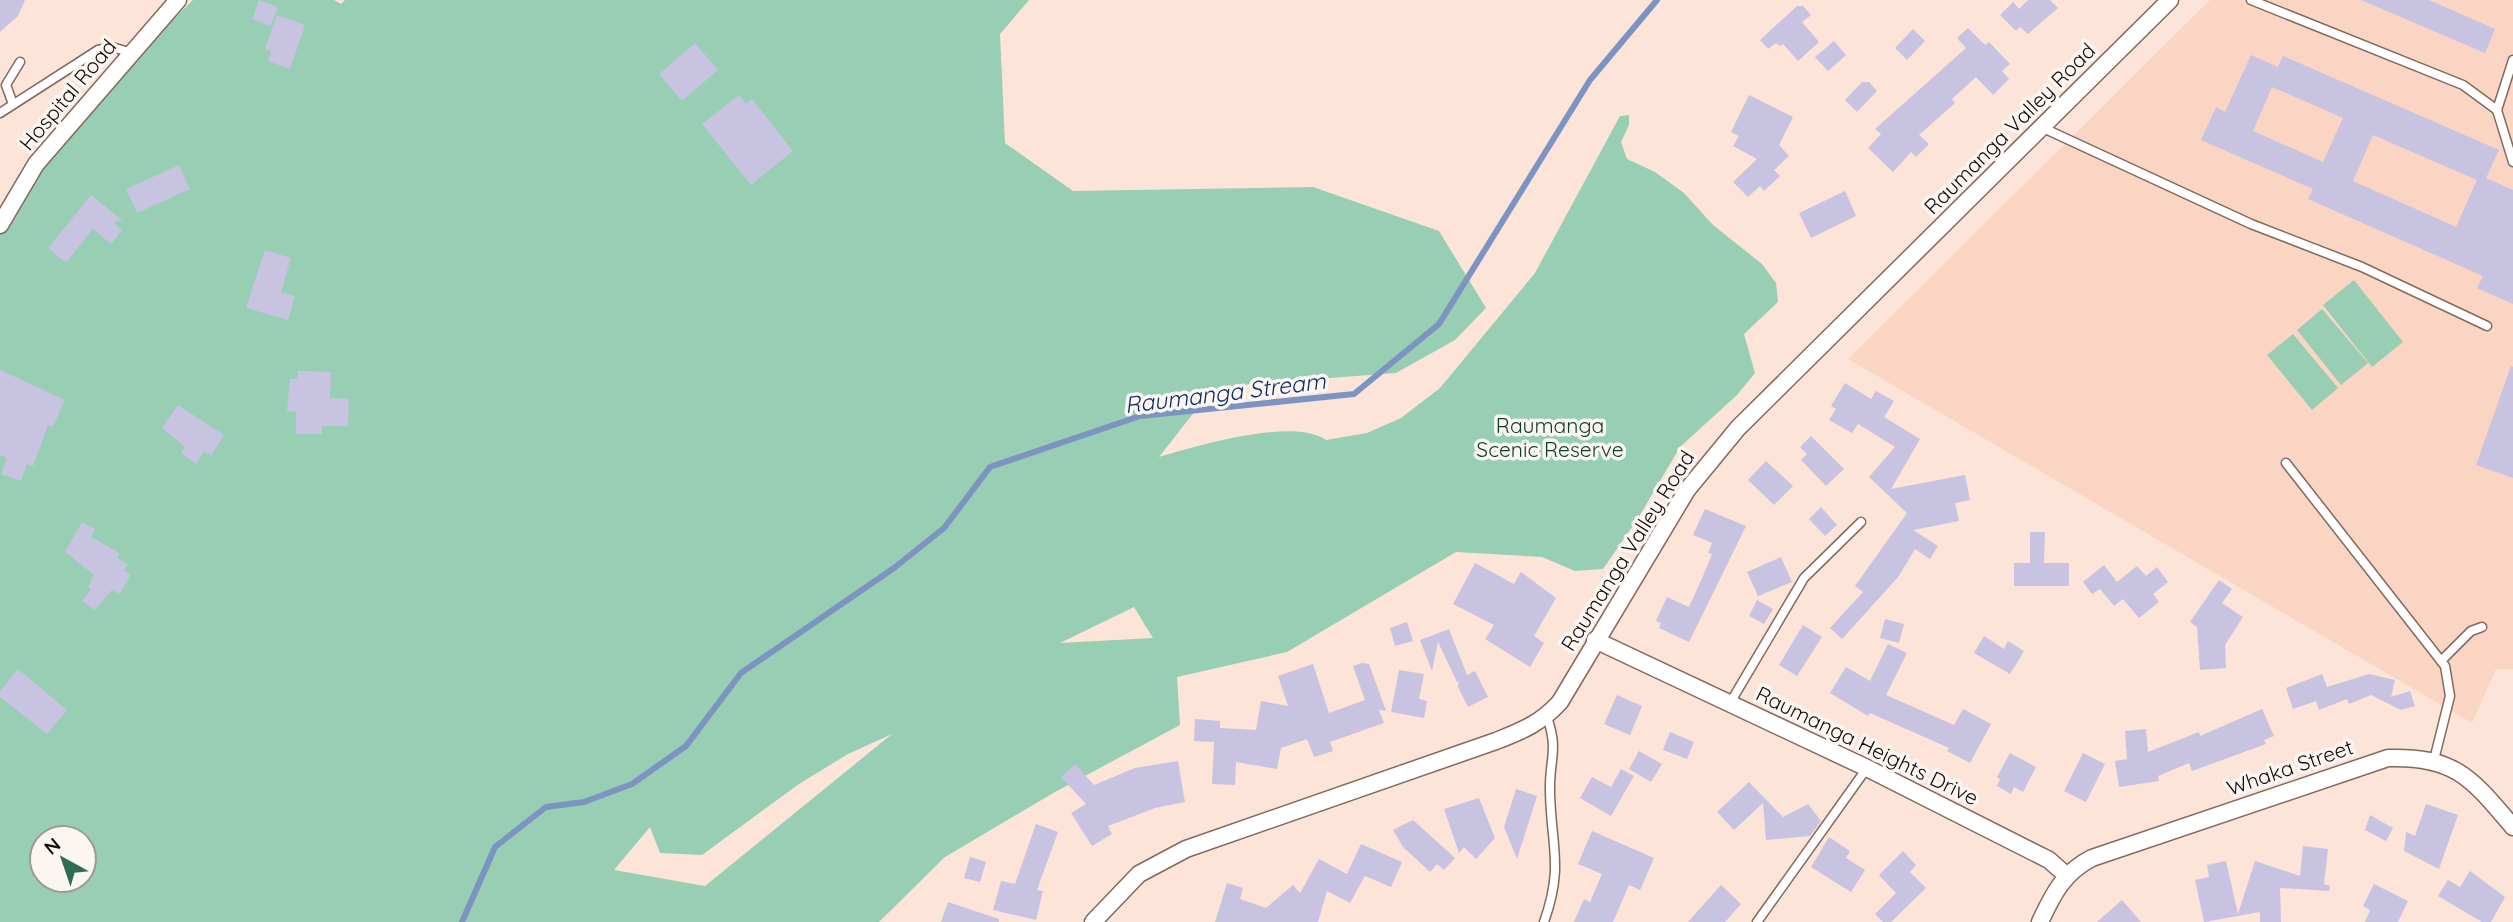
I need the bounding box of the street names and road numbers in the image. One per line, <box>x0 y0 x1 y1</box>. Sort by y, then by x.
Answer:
street label: Hospital Road <box>13 33 121 155</box>
street label: Raumanga Valley Road <box>1918 37 2100 219</box>
street label: Raumanga Valley Road <box>1555 445 1700 656</box>
street label: Raumanga Heights Drive <box>1752 680 1983 810</box>
street label: Whaka Street <box>2223 733 2356 801</box>

